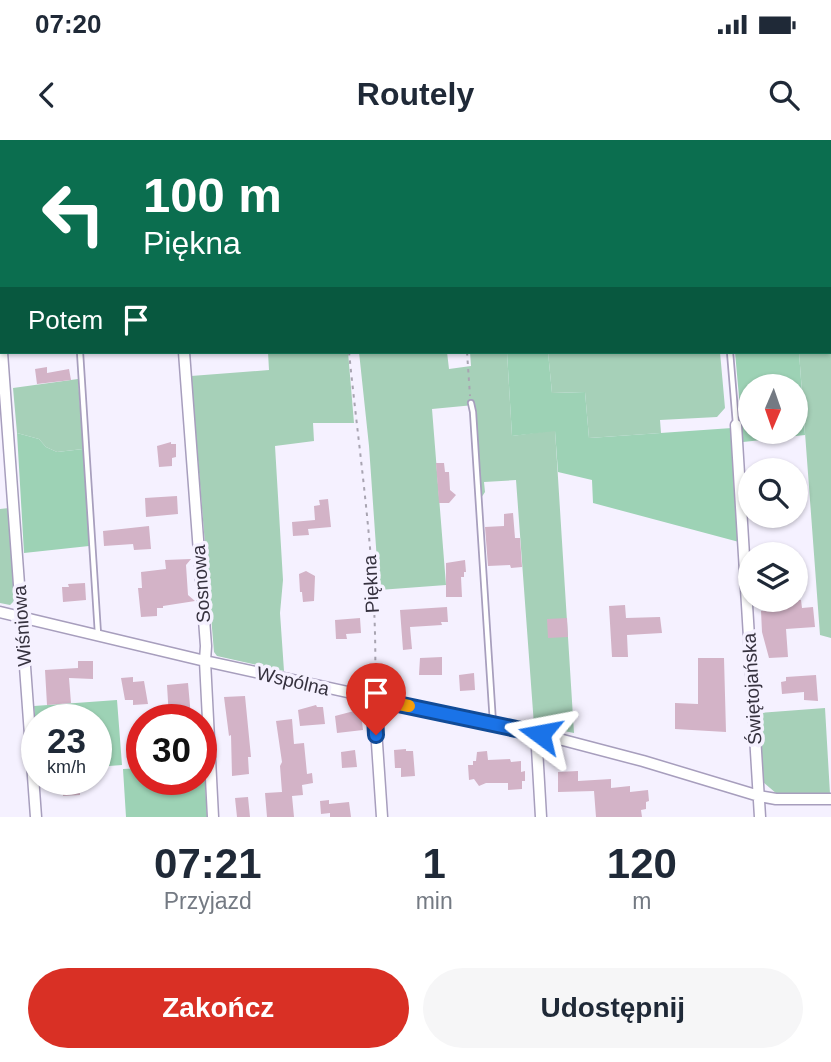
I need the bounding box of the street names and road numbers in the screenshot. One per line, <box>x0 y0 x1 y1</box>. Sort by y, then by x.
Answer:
street label: Sosnowa <box>188 544 214 624</box>
street label: Piękna <box>359 554 383 614</box>
street label: Wiśniowa <box>9 584 35 667</box>
street label: Świętojańska <box>739 632 765 745</box>
street label: Wspólna <box>255 662 332 700</box>

